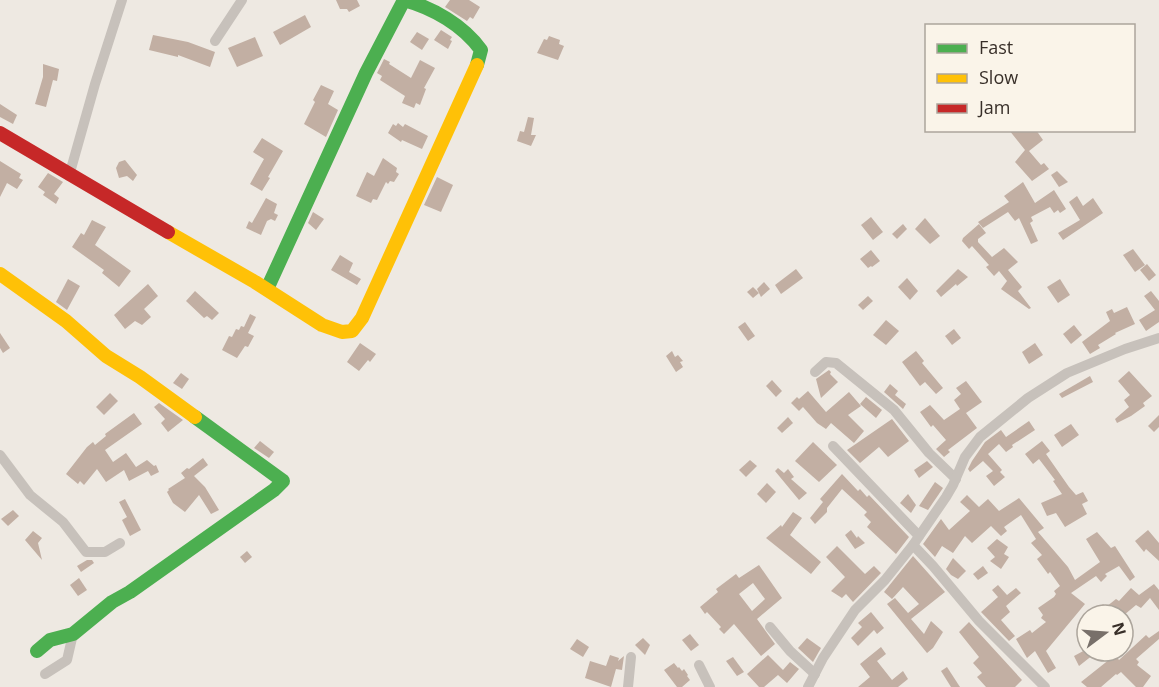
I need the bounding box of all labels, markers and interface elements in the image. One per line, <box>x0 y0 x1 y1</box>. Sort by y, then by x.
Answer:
legend <box>925 24 1135 132</box>
text: Fast <box>979 35 1013 59</box>
text: Slow <box>979 65 1018 89</box>
text: Jam <box>977 95 1011 119</box>
north arrow <box>1075 603 1135 663</box>
text: N <box>1107 620 1132 638</box>

